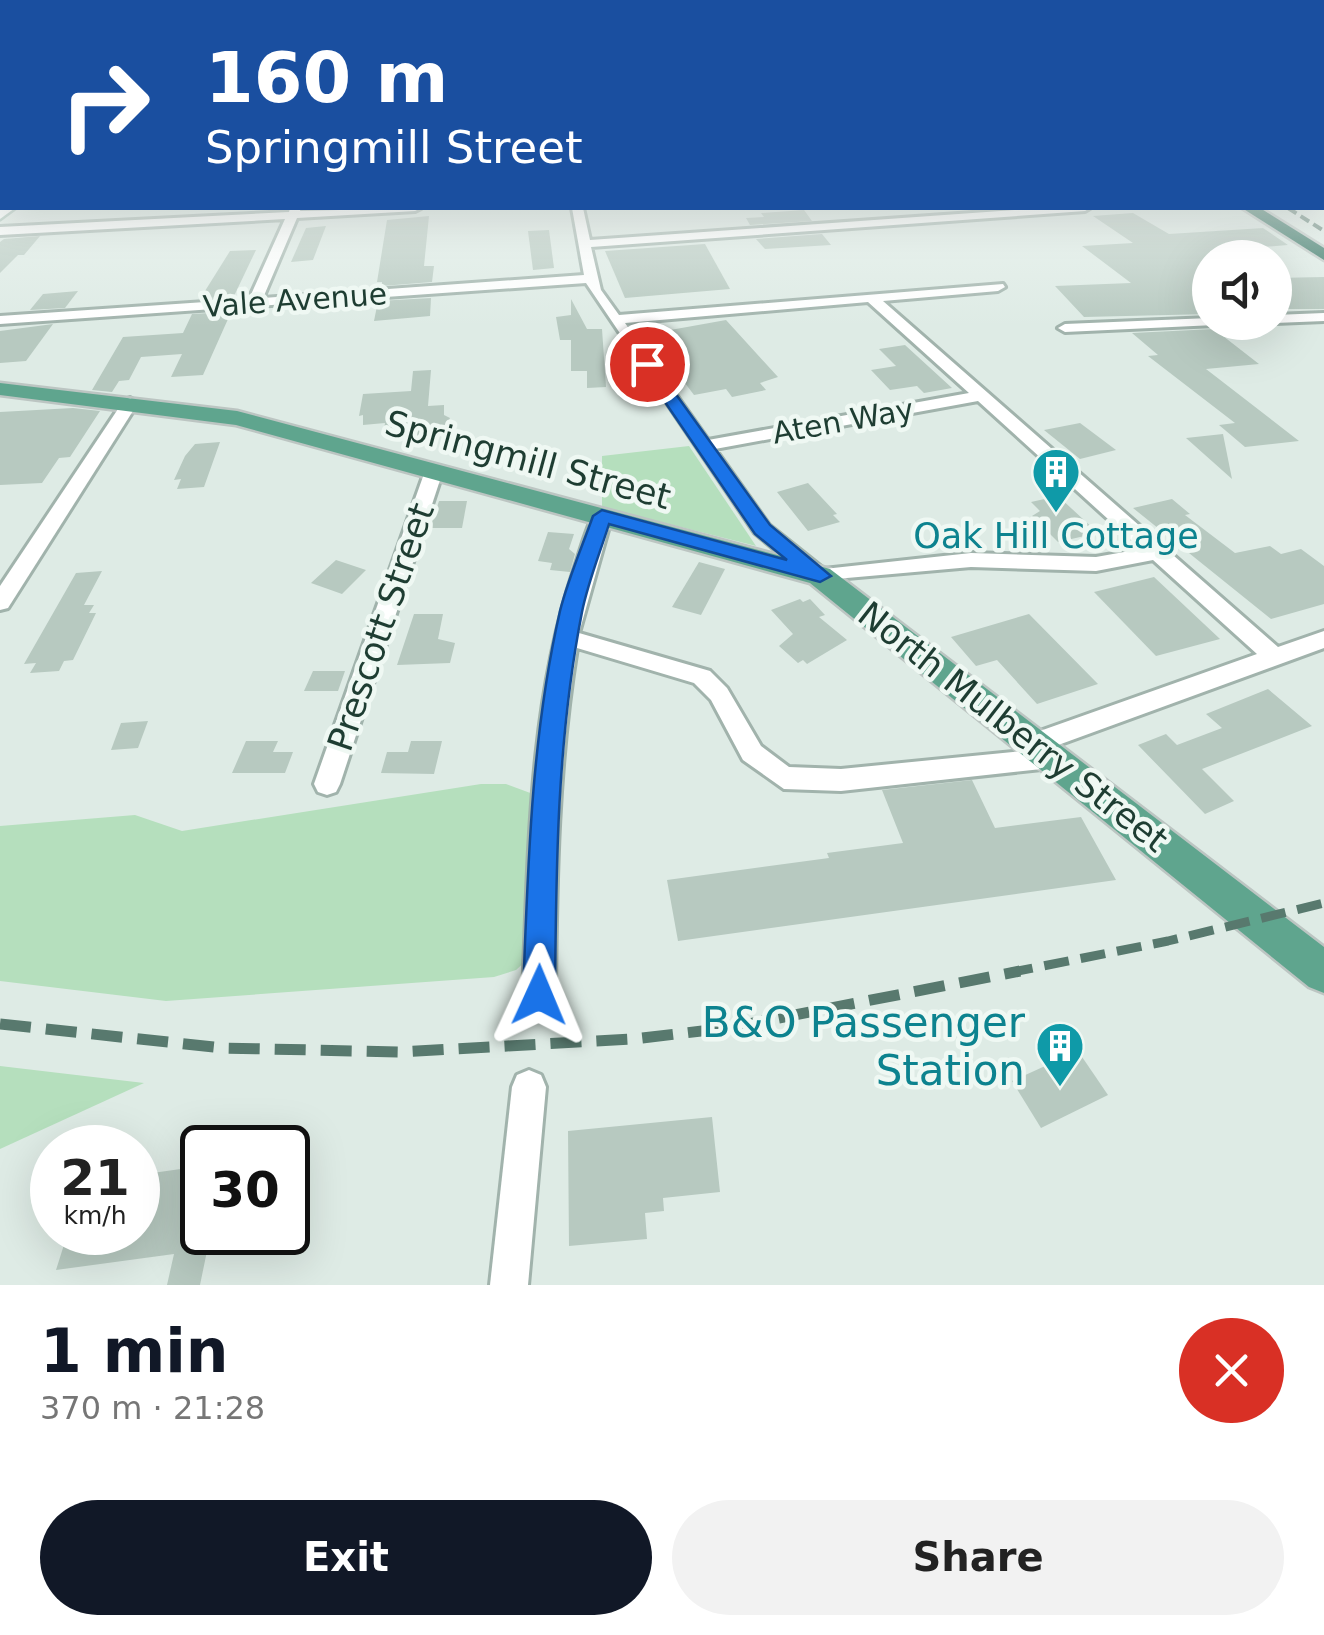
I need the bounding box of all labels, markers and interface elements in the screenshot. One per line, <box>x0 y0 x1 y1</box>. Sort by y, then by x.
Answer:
text: 160 m <box>205 37 448 119</box>
icon: right <box>40 40 170 170</box>
text: Springmill Street <box>205 121 583 174</box>
map controls <box>1192 240 1292 340</box>
button: sound <box>1192 240 1292 340</box>
street label: Vale Avenue <box>202 276 388 324</box>
pin <box>605 322 690 407</box>
icon: arrive <box>620 337 675 392</box>
street label: Aten Way <box>770 391 916 451</box>
street label: Springmill Street <box>381 403 675 517</box>
building icon: Oak Hill Cottage <box>1030 446 1082 514</box>
street label: Prescott Street <box>320 498 442 756</box>
place label: Oak Hill Cottage <box>913 516 1199 556</box>
street label: North Mulberry Street <box>850 594 1176 860</box>
position arrow <box>487 943 591 1047</box>
place label: B&O Passenger Station <box>702 998 1026 1095</box>
building icon: B&O Passenger Station <box>1034 1020 1086 1088</box>
speed limit sign: 30 <box>180 1125 310 1255</box>
text: 21 <box>60 1149 130 1207</box>
text: km/h <box>63 1201 127 1230</box>
text: 1 min <box>40 1316 228 1386</box>
button: close <box>1179 1318 1284 1423</box>
text: 370 m · 21:28 <box>40 1389 265 1427</box>
button: Exit <box>40 1500 652 1615</box>
button: Share <box>672 1500 1284 1615</box>

